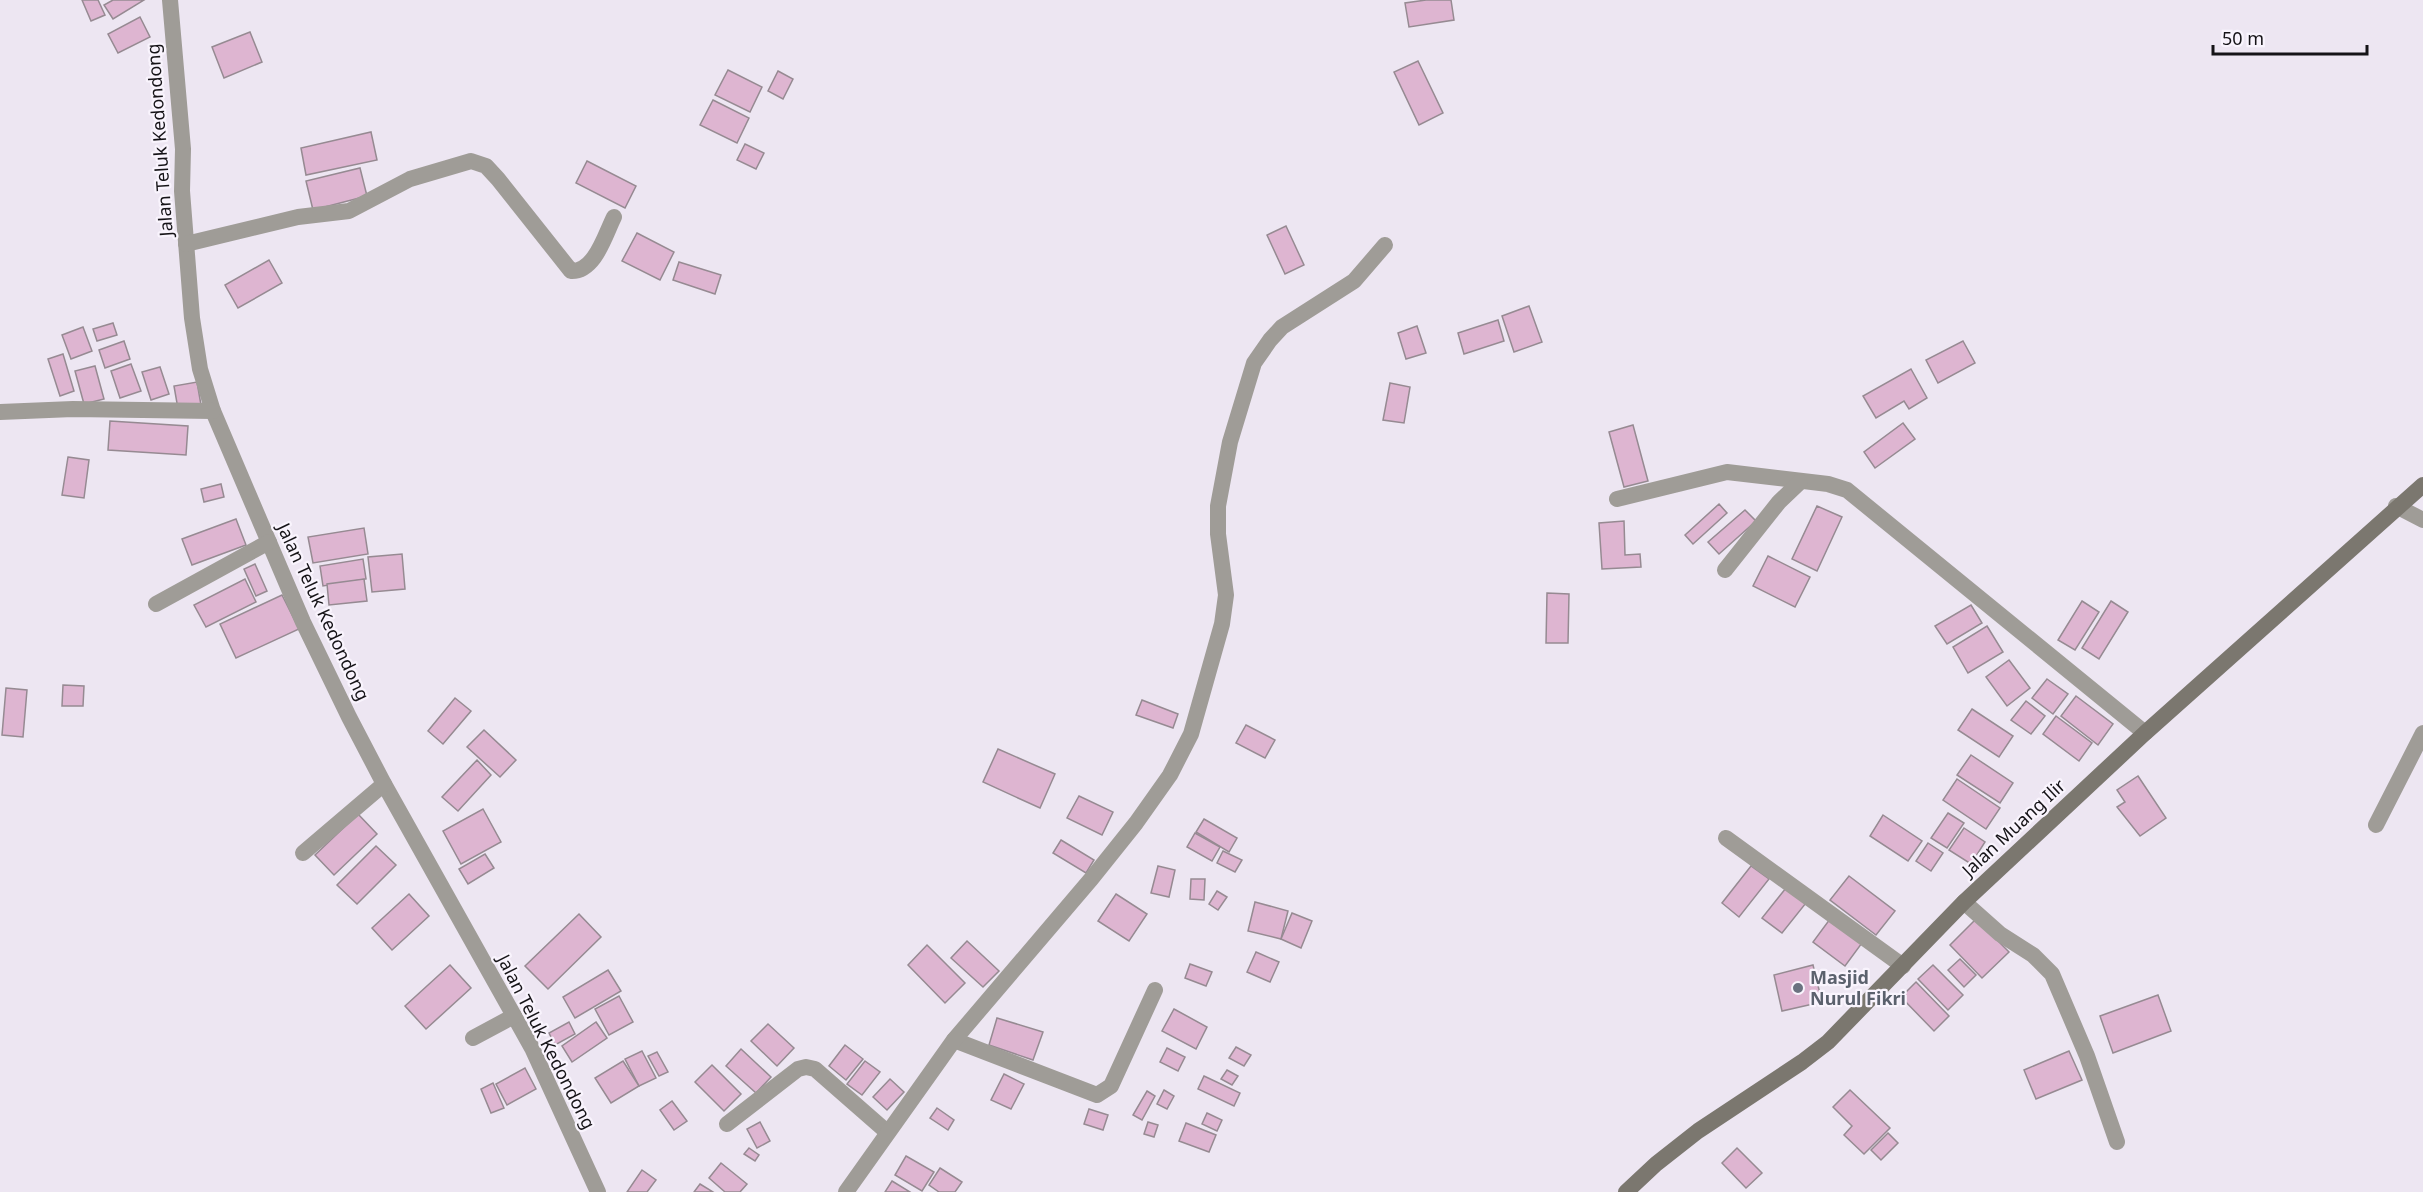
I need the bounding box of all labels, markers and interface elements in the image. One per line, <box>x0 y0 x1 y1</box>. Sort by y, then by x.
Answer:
scale bar <box>2213 18 2368 56</box>
text: 50 m <box>2222 26 2264 50</box>
street label: Jalan Teluk Kedondong <box>140 43 178 239</box>
street label: Jalan Teluk Kedondong <box>271 517 376 704</box>
street label: Jalan Muang Ilir <box>1955 773 2070 883</box>
street label: Jalan Teluk Kedondong <box>491 948 601 1133</box>
place label: Masjid Nurul Fikri <box>1810 965 1906 1010</box>
marker: Masjid Nurul Fikri <box>1791 981 1805 995</box>

